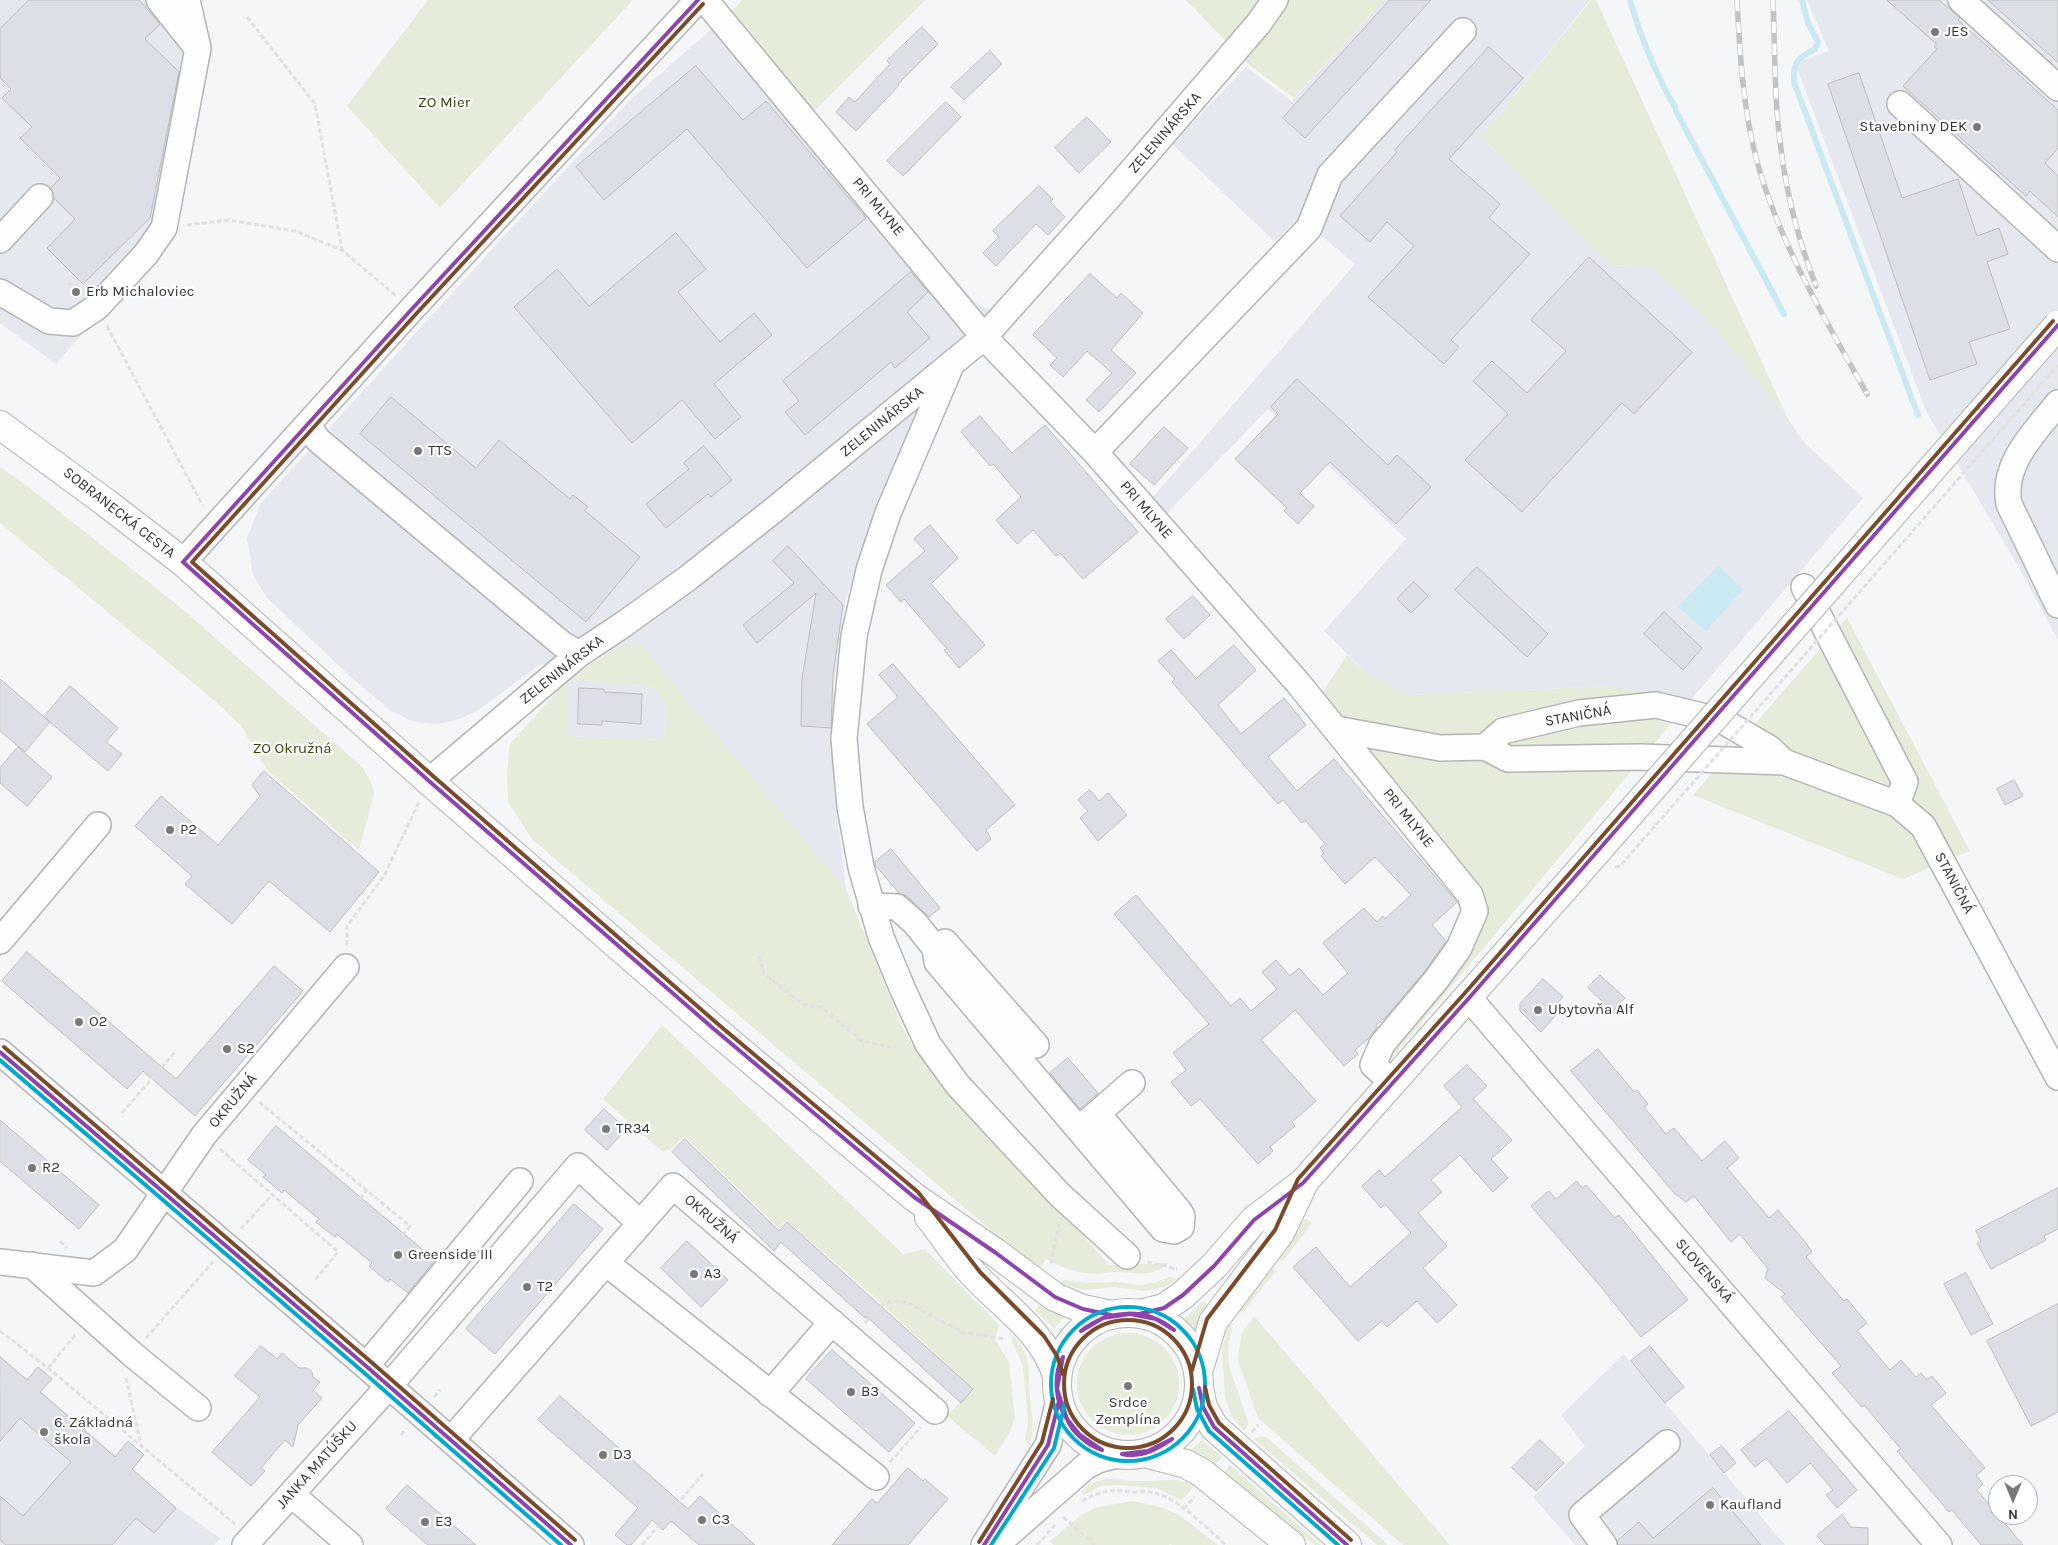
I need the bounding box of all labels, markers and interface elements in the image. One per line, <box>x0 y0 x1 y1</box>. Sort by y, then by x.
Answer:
place label: JES <box>1945 23 1969 41</box>
marker: JES <box>1929 26 1941 38</box>
street label: ZELENINÁRSKA <box>1125 89 1205 177</box>
park label: ZO Mier <box>418 94 470 112</box>
place label: Stavebniny DEK <box>1859 118 1967 136</box>
marker: Stavebniny DEK <box>1971 121 1983 133</box>
street label: PRI MLYNE <box>848 174 908 240</box>
place label: Erb Michaloviec <box>86 283 194 301</box>
marker: Erb Michaloviec <box>70 286 82 298</box>
street label: ZELENINÁRSKA <box>837 383 927 461</box>
place label: TTS <box>428 442 452 460</box>
marker: TTS <box>412 445 424 457</box>
street label: SOBRANECKÁ CESTA <box>59 464 179 562</box>
street label: PRI MLYNE <box>1116 477 1176 543</box>
street label: ZELENINÁRSKA <box>516 631 608 709</box>
street label: STANIČNÁ <box>1543 701 1613 731</box>
park label: ZO Okružná <box>252 740 332 758</box>
street label: PRI MLYNE <box>1379 785 1437 851</box>
place label: P2 <box>180 821 197 839</box>
marker: P2 <box>164 824 176 836</box>
street label: STANIČNÁ <box>1930 849 1978 917</box>
place label: Ubytovňa Alf <box>1548 1001 1634 1019</box>
marker: Ubytovňa Alf <box>1532 1004 1544 1016</box>
place label: O2 <box>89 1013 107 1031</box>
marker: O2 <box>73 1016 85 1028</box>
place label: S2 <box>237 1040 255 1058</box>
marker: S2 <box>221 1043 233 1055</box>
street label: OKRUŽNÁ <box>205 1070 261 1132</box>
place label: TR34 <box>616 1120 650 1138</box>
marker: TR34 <box>600 1123 612 1135</box>
place label: R2 <box>42 1159 60 1177</box>
marker: R2 <box>26 1162 38 1174</box>
street label: OKRUŽNÁ <box>680 1191 742 1247</box>
street label: SLOVENSKÁ <box>1671 1235 1737 1307</box>
place label: Greenside III <box>408 1246 493 1264</box>
marker: Greenside III <box>392 1249 404 1261</box>
place label: A3 <box>704 1265 721 1283</box>
marker: A3 <box>688 1268 700 1280</box>
place label: T2 <box>537 1278 553 1296</box>
marker: T2 <box>521 1281 533 1293</box>
marker: Srdce Zemplína <box>1122 1380 1134 1392</box>
place label: B3 <box>861 1383 879 1401</box>
marker: B3 <box>845 1386 857 1398</box>
place label: Srdce Zemplína <box>1095 1394 1161 1429</box>
place label: 6. Základná škola <box>54 1414 133 1449</box>
street label: JANKA MATÚŠKU <box>273 1417 361 1513</box>
marker: 6. Základná škola <box>38 1426 50 1438</box>
place label: D3 <box>613 1446 632 1464</box>
marker: D3 <box>597 1449 609 1461</box>
north arrow <box>1988 1475 2038 1525</box>
place label: Kaufland <box>1720 1496 1782 1514</box>
marker: Kaufland <box>1704 1499 1716 1511</box>
text: N <box>2008 1506 2018 1523</box>
place label: C3 <box>712 1511 730 1529</box>
place label: E3 <box>435 1513 452 1531</box>
marker: C3 <box>696 1514 708 1526</box>
marker: E3 <box>419 1516 431 1528</box>

